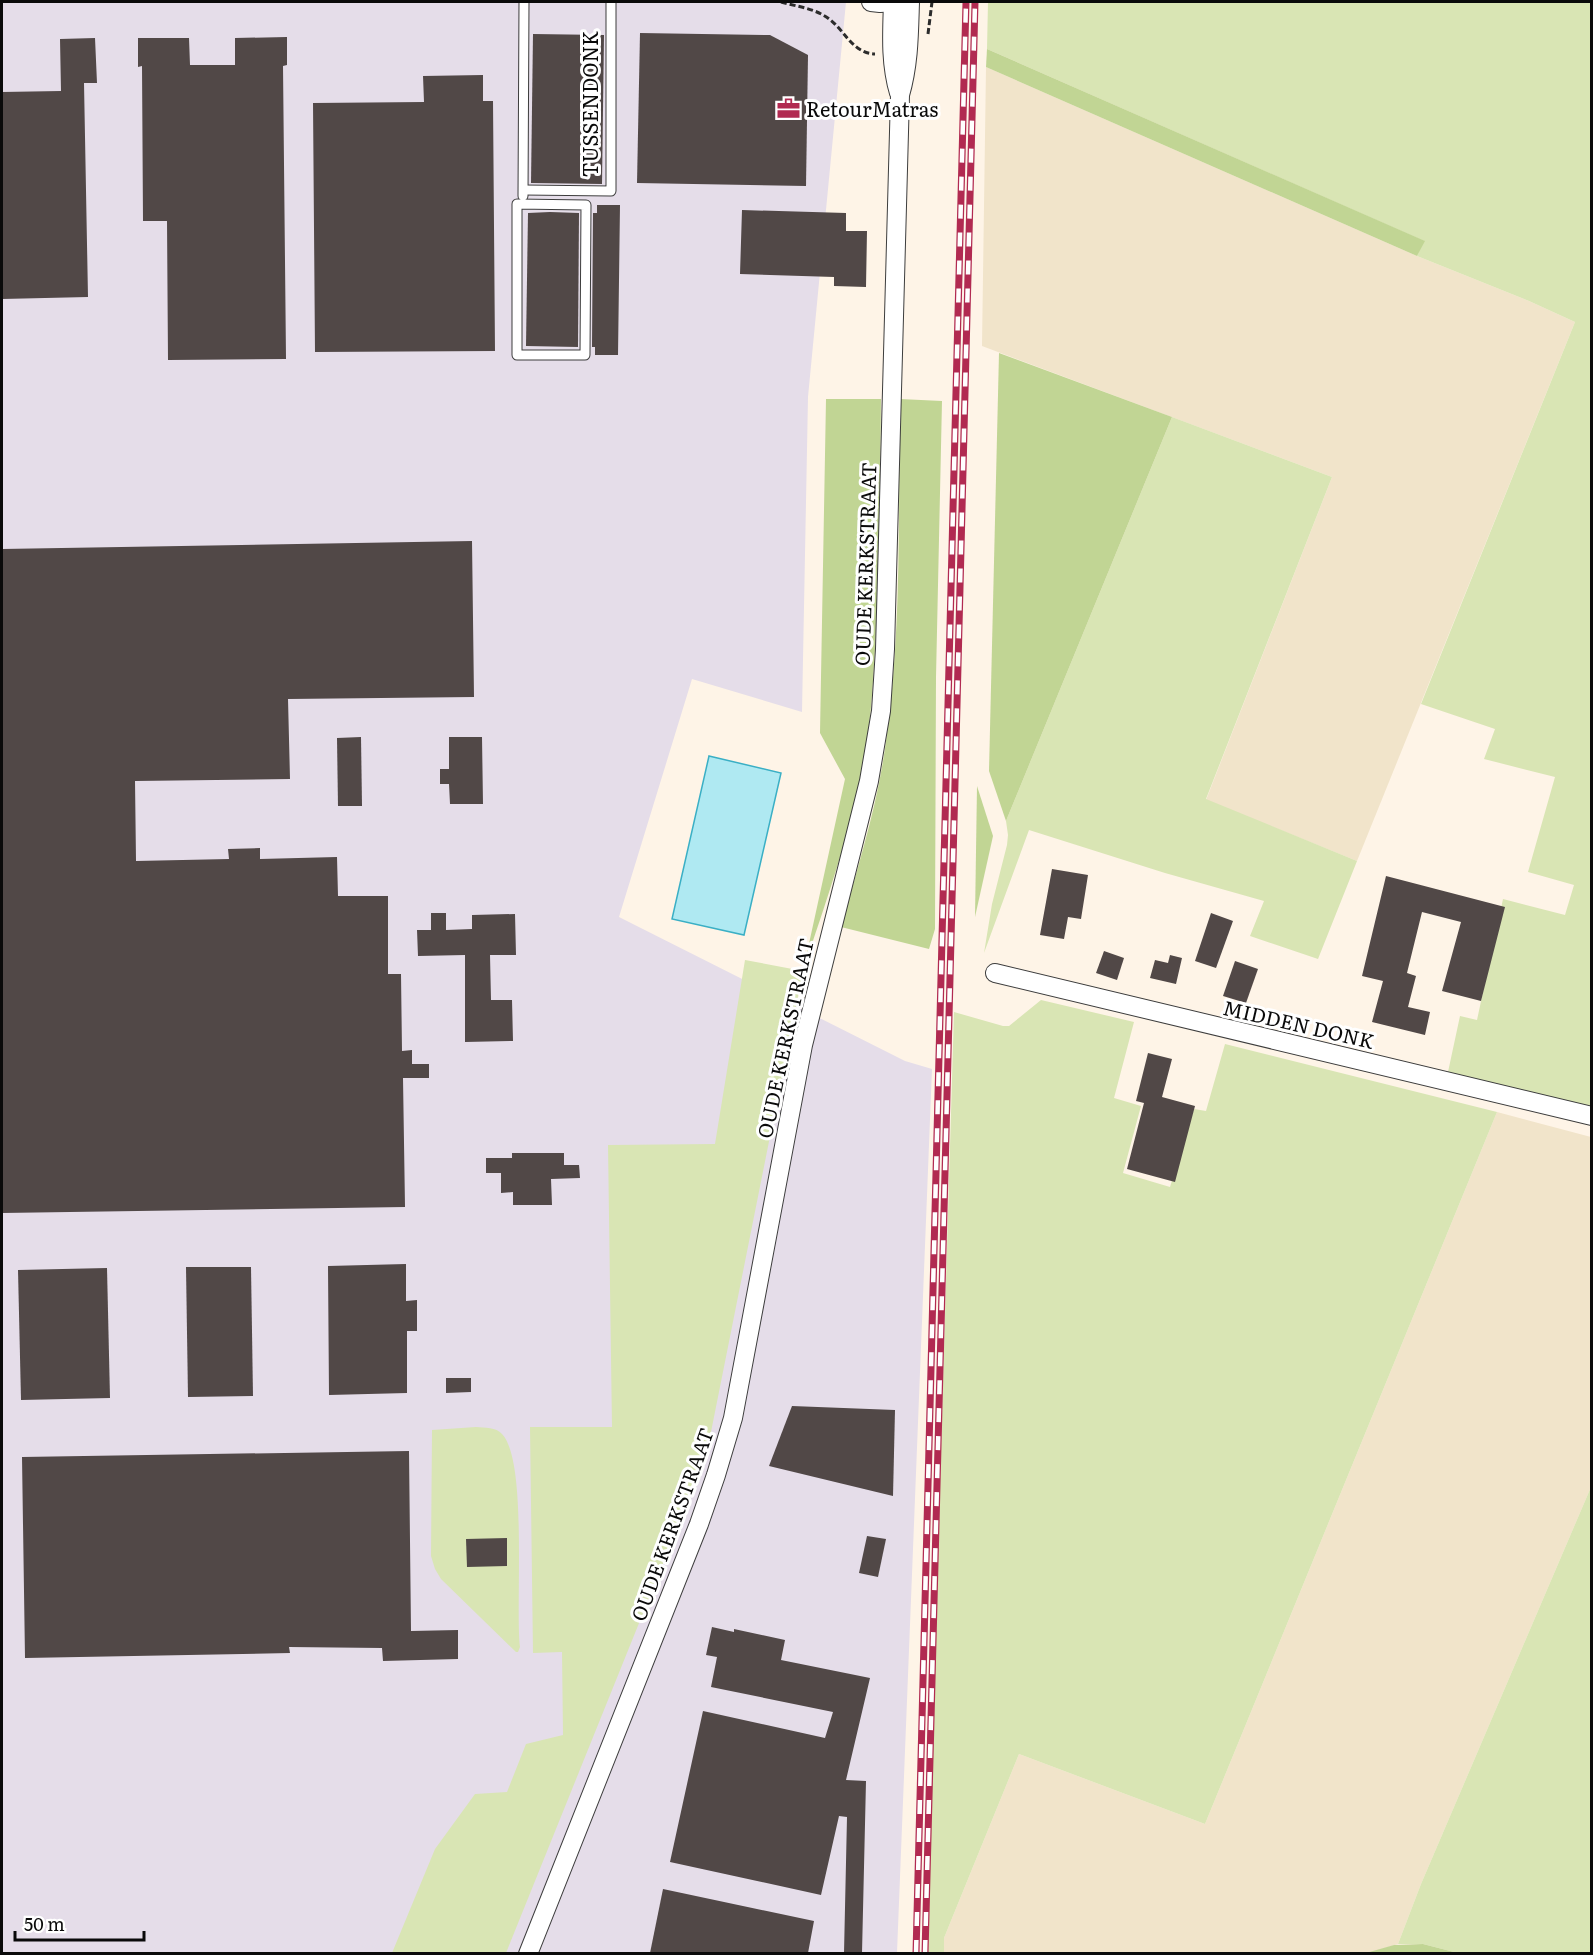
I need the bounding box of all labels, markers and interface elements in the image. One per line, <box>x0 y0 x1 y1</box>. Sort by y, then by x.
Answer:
street label: TUSSENDONK <box>574 31 604 177</box>
place label: RetourMatras <box>806 93 938 123</box>
office icon: RetourMatras <box>775 95 801 121</box>
street label: OUDE KERKSTRAAT <box>845 462 883 666</box>
street label: OUDE KERKSTRAAT <box>748 935 820 1141</box>
street label: MIDDEN DONK <box>1220 991 1378 1055</box>
street label: OUDE KERKSTRAAT <box>622 1423 720 1625</box>
scale bar <box>15 1904 144 1942</box>
text: 50 m <box>24 1910 65 1937</box>

